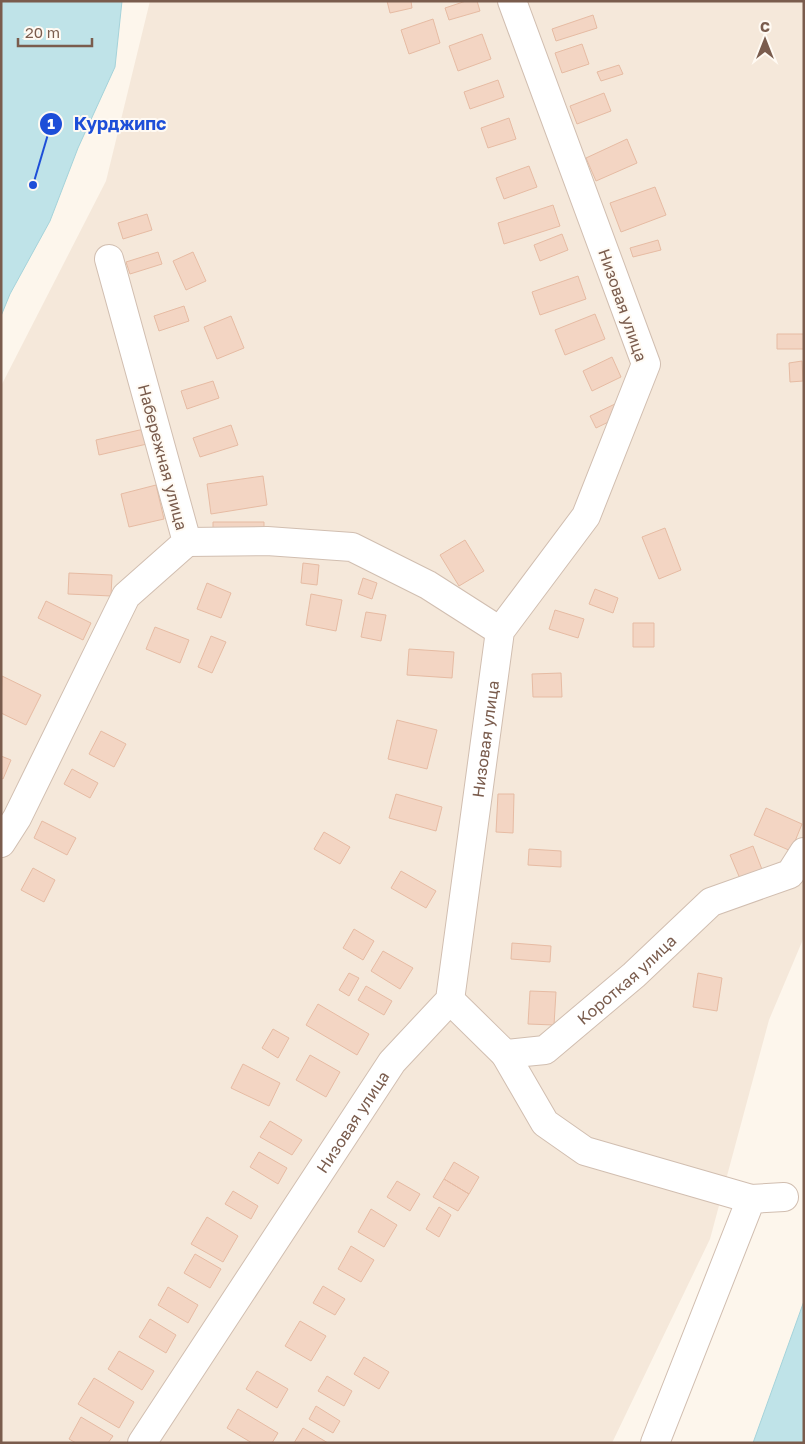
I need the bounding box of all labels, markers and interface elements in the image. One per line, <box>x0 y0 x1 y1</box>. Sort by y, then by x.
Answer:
scale bar <box>18 15 91 47</box>
north arrow <box>740 15 790 65</box>
text: С <box>760 18 770 35</box>
text: 20 m <box>25 23 60 41</box>
callout: Курджипс <box>39 107 177 140</box>
text: Курджипс <box>74 112 166 134</box>
text: 1 <box>47 114 55 132</box>
street label: Низовая улица <box>594 246 652 364</box>
street label: Набережная улица <box>134 382 192 532</box>
street label: Низовая улица <box>468 679 503 799</box>
street label: Короткая улица <box>573 930 680 1029</box>
street label: Низовая улица <box>312 1067 393 1177</box>

